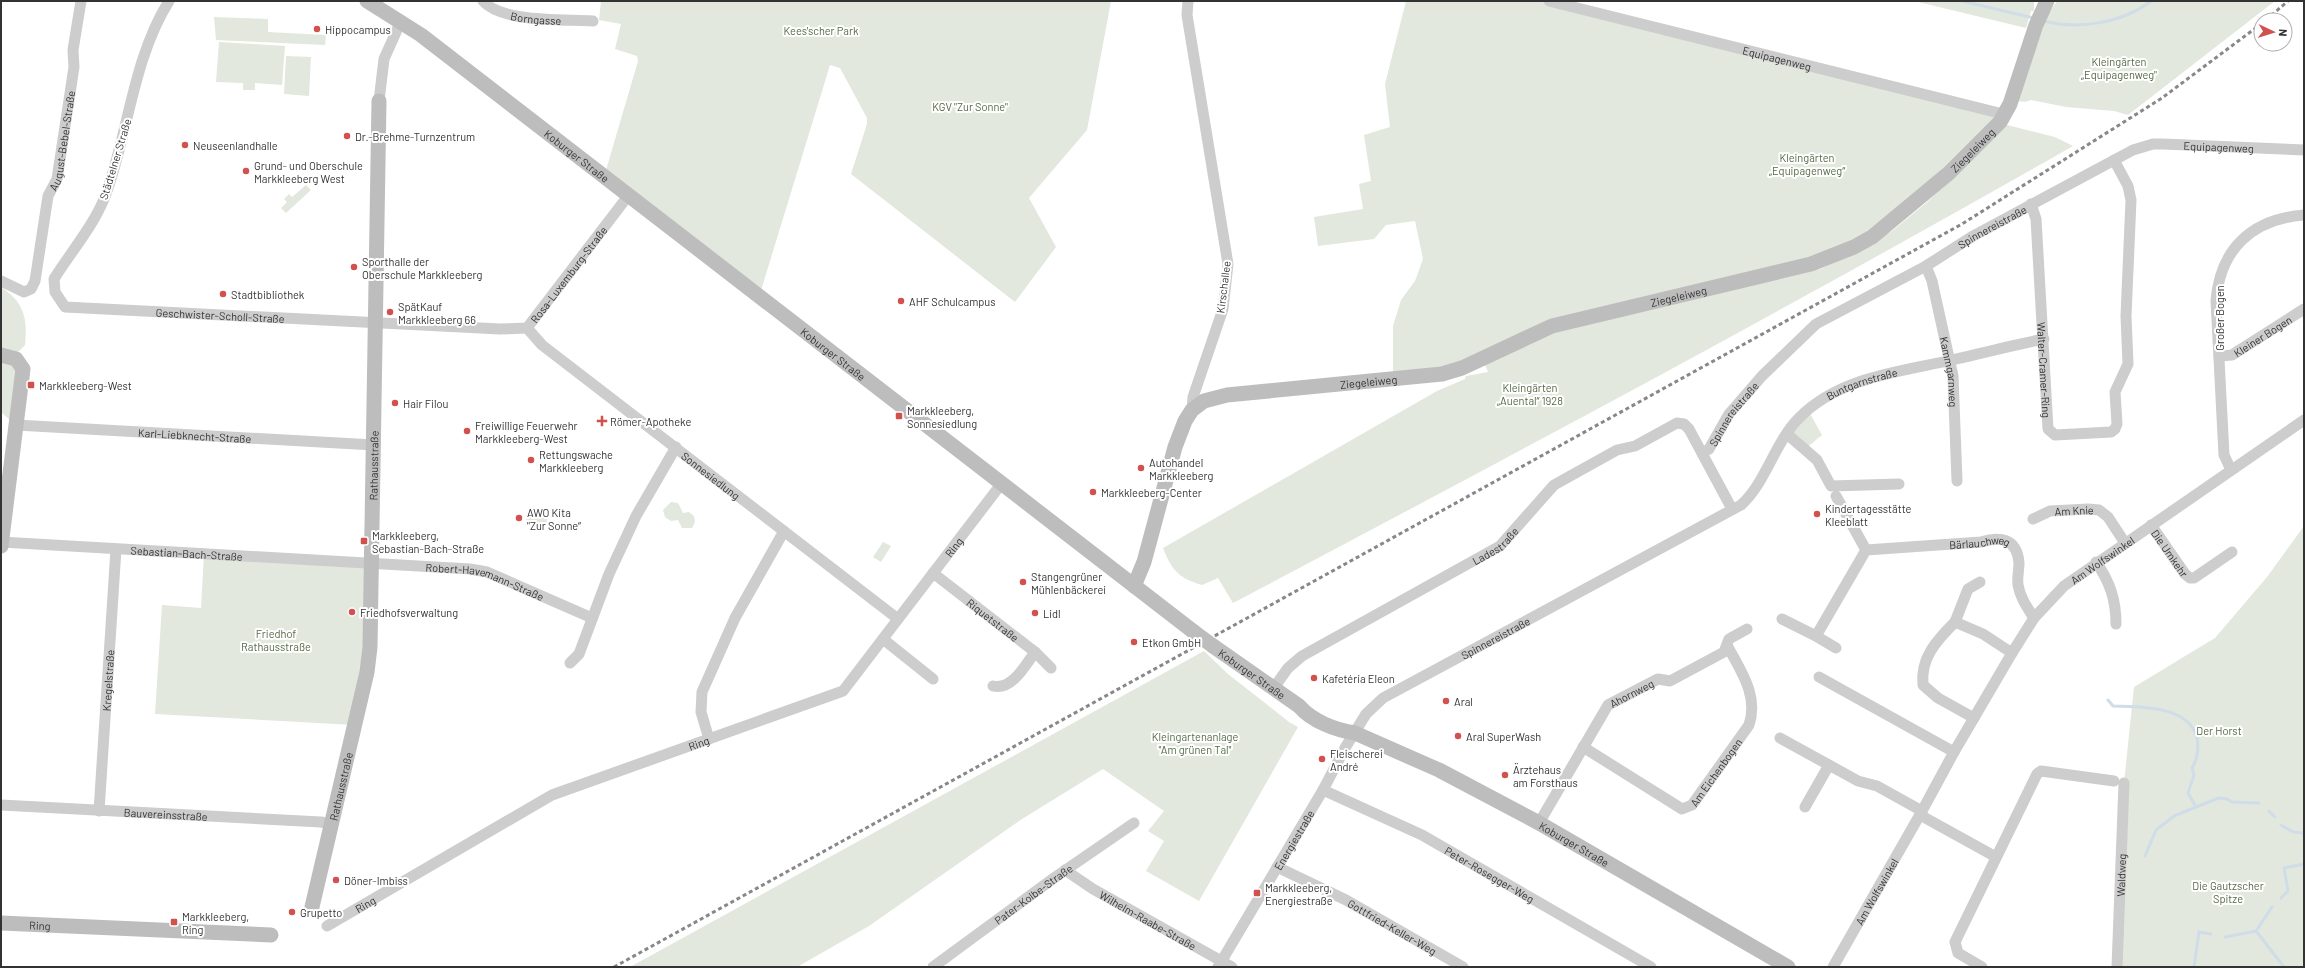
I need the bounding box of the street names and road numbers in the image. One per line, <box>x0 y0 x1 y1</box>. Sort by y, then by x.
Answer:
street label: Borngasse <box>509 9 562 26</box>
street label: Equipagenweg <box>1741 43 1813 73</box>
street label: August-Bebel-Straße <box>46 89 77 193</box>
street label: Städtelner Straße <box>96 117 134 201</box>
street label: Ziegeleiweg <box>1947 125 1997 175</box>
street label: Koburger Straße <box>542 126 612 185</box>
street label: Equipagenweg <box>2183 138 2254 154</box>
street label: Spinnereistraße <box>1955 202 2029 251</box>
street label: Rosa-Luxemburg-Straße <box>527 223 609 325</box>
street label: Kirschallee <box>1213 260 1233 314</box>
street label: Ziegeleiweg <box>1649 283 1708 309</box>
street label: Großer Bogen <box>2213 285 2226 351</box>
street label: Geschwister-Scholl-Straße <box>155 305 285 325</box>
street label: Kleiner Bogen <box>2231 312 2294 359</box>
street label: Walter-Cramer-Ring <box>2035 322 2054 418</box>
street label: Koburger Straße <box>798 324 869 383</box>
street label: Kammgarnweg <box>1938 335 1961 408</box>
street label: Buntgarnstraße <box>1824 365 1899 402</box>
street label: Ziegeleiweg <box>1339 372 1398 390</box>
street label: Spinnereistraße <box>1706 379 1761 448</box>
street label: Karl-Liebknecht-Straße <box>138 425 252 445</box>
street label: Rathausstraße <box>366 430 380 501</box>
street label: Sonnesiedlung <box>679 449 743 502</box>
street label: Am Knie <box>2054 503 2095 517</box>
street label: Ladestraße <box>1470 524 1521 567</box>
street label: Die Umkehr <box>2149 527 2191 579</box>
street label: Bärlauchweg <box>1949 532 2013 551</box>
street label: Am Wolfswinkel <box>2068 533 2137 586</box>
street label: Ring <box>942 534 965 559</box>
street label: Sebastian-Bach-Straße <box>130 543 243 562</box>
street label: Robert-Havemann-Straße <box>425 560 546 603</box>
street label: Riquetstraße <box>964 595 1022 644</box>
street label: Spinnereistraße <box>1458 614 1532 661</box>
street label: Koburger Straße <box>1216 646 1288 701</box>
street label: Kregelstraße <box>99 649 116 712</box>
street label: Ahornweg <box>1607 676 1656 710</box>
street label: Ring <box>686 733 711 752</box>
street label: Am Eichenbogen <box>1687 735 1744 809</box>
street label: Rathausstraße <box>326 751 355 822</box>
street label: Bauvereinsstraße <box>124 805 208 822</box>
street label: Energiestraße <box>1271 807 1316 872</box>
street label: Koburger Straße <box>1537 818 1612 869</box>
street label: Peter-Rosegger-Weg <box>1443 843 1537 905</box>
street label: Waldweg <box>2113 853 2128 897</box>
street label: Am Wolfswinkel <box>1852 856 1900 927</box>
street label: Pater-Kolbe-Straße <box>991 861 1075 926</box>
street label: Wilhelm-Raabe-Straße <box>1097 888 1199 952</box>
street label: Ring <box>353 893 378 915</box>
street label: Gottfried-Keller-Weg <box>1346 896 1439 957</box>
street label: Ring <box>29 918 51 932</box>

